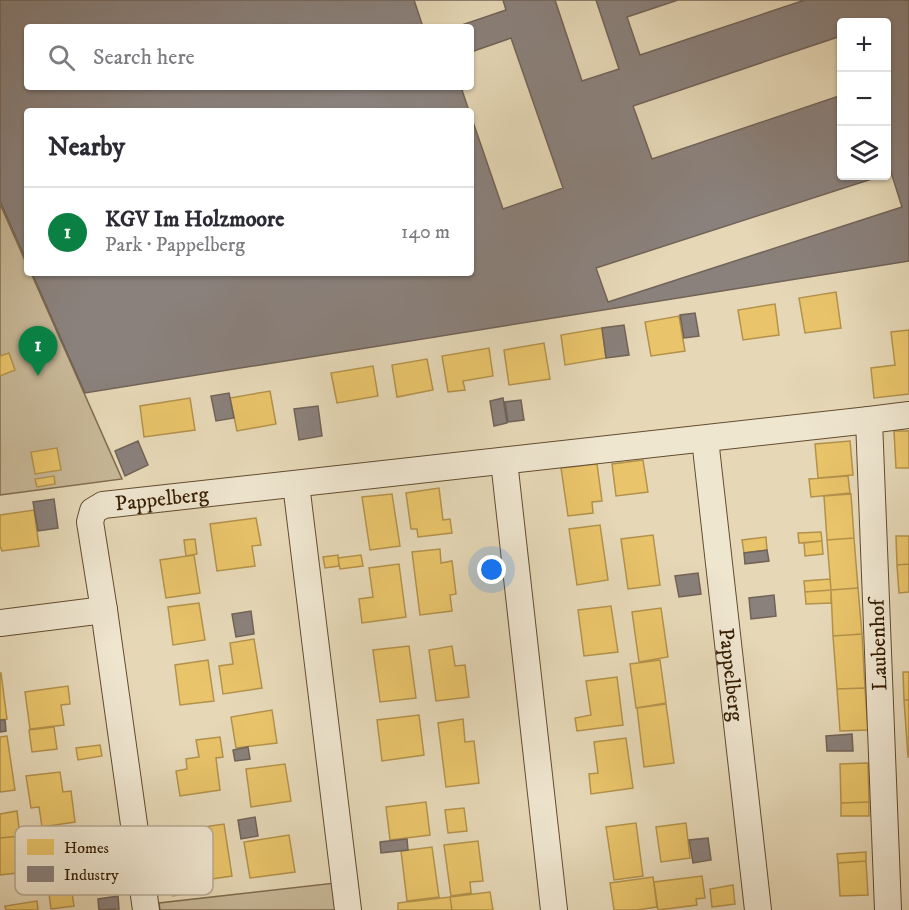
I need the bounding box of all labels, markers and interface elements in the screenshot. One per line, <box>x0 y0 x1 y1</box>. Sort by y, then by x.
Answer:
map controls <box>837 18 891 180</box>
button: + <box>837 18 891 72</box>
search box <box>24 24 474 90</box>
icon: search <box>45 41 78 74</box>
text: Search here <box>93 44 195 71</box>
button: − <box>837 72 891 126</box>
button: layers <box>837 126 891 180</box>
text: Nearby <box>48 131 125 164</box>
text: KGV Im Holzmoore <box>105 206 284 233</box>
text: 1 <box>64 220 71 245</box>
text: 140 m <box>401 220 450 245</box>
text: Park · Pappelberg <box>105 233 245 258</box>
pin: 1 <box>18 326 57 376</box>
street label: Pappelberg <box>114 481 211 518</box>
your location <box>477 555 506 584</box>
street label: Laubenhof <box>864 595 894 691</box>
street label: Pappelberg <box>712 627 749 723</box>
legend <box>15 826 213 895</box>
text: Homes <box>64 838 109 858</box>
text: Industry <box>64 865 119 885</box>

